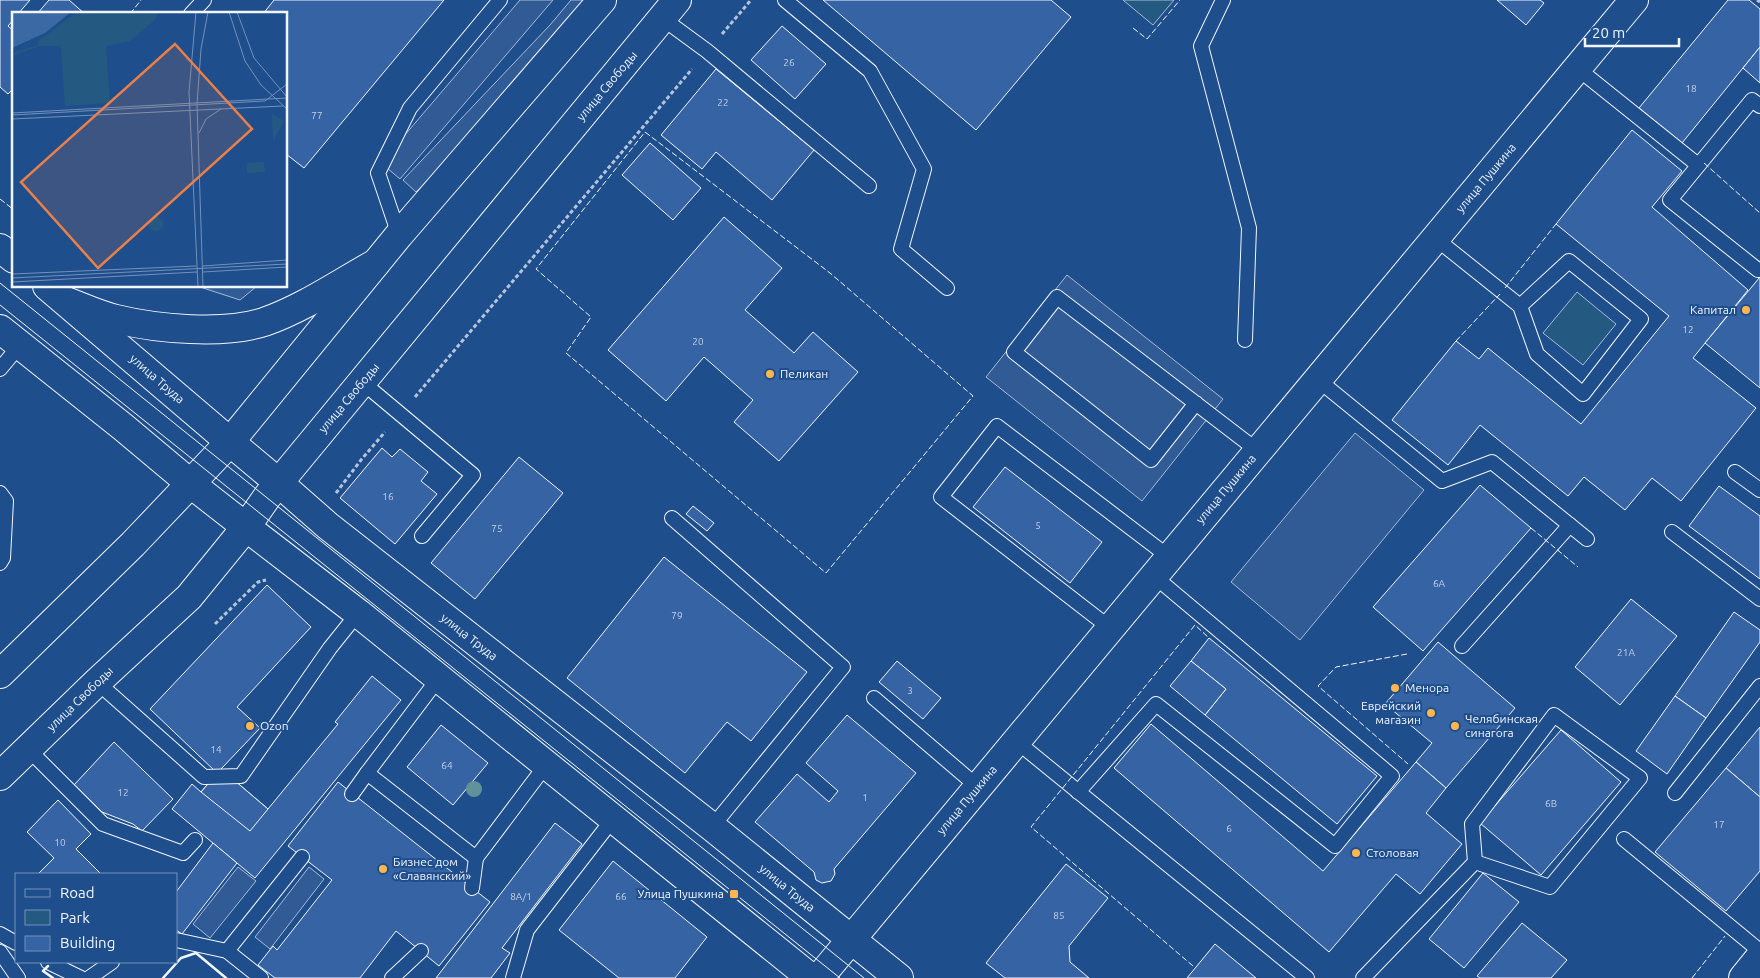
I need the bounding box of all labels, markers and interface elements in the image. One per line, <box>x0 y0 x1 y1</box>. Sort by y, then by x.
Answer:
inset map <box>12 12 288 288</box>
scale bar <box>1585 15 1679 47</box>
text: 20 m <box>1592 24 1625 41</box>
street label: улица Свободы <box>574 48 639 123</box>
house number: 26 <box>783 57 795 68</box>
house number: 18 <box>1685 83 1697 94</box>
house number: 22 <box>717 97 729 108</box>
house number: 77 <box>311 110 323 121</box>
street label: улица Пушкина <box>1453 141 1518 215</box>
place label: Капитал <box>1690 303 1736 316</box>
marker: Капитал <box>1740 304 1752 316</box>
house number: 12 <box>1682 324 1694 335</box>
house number: 20 <box>692 336 704 347</box>
street label: улица Труда <box>127 351 187 406</box>
street label: улица Свободы <box>316 360 381 435</box>
place label: Пеликан <box>780 367 828 380</box>
marker: Пеликан <box>764 368 776 380</box>
street label: улица Пушкина <box>1193 452 1258 526</box>
house number: 16 <box>382 491 394 502</box>
house number: 5 <box>1035 520 1041 531</box>
house number: 75 <box>491 523 503 534</box>
house number: 6А <box>1433 578 1446 589</box>
house number: 79 <box>671 610 683 621</box>
street label: улица Труда <box>439 611 500 663</box>
house number: 21А <box>1617 647 1635 658</box>
street label: улица Свободы <box>44 664 115 733</box>
place label: Менора <box>1405 681 1449 694</box>
marker: Менора <box>1389 682 1401 694</box>
house number: 3 <box>907 685 913 696</box>
place label: Еврейский магазин <box>1361 699 1421 726</box>
marker: Еврейский магазин <box>1425 707 1437 719</box>
place label: Челябинская синагога <box>1465 712 1538 739</box>
place label: Ozon <box>260 719 289 732</box>
marker: Ozon <box>244 720 256 732</box>
marker: Челябинская синагога <box>1449 720 1461 732</box>
house number: 14 <box>210 744 222 755</box>
house number: 64 <box>441 760 453 771</box>
street label: улица Пушкина <box>934 763 999 837</box>
house number: 12 <box>117 787 129 798</box>
house number: 1 <box>862 792 868 803</box>
house number: 6В <box>1545 798 1557 809</box>
house number: 17 <box>1713 819 1725 830</box>
house number: 6 <box>1226 823 1232 834</box>
house number: 10 <box>54 837 66 848</box>
place label: Столовая <box>1366 846 1419 859</box>
marker: Столовая <box>1350 847 1362 859</box>
place label: Бизнес дом «Славянский» <box>393 855 471 882</box>
street label: улица Труда <box>757 861 818 914</box>
marker: Бизнес дом «Славянский» <box>377 863 389 875</box>
legend <box>15 873 178 963</box>
text: Road <box>60 884 95 901</box>
place label: Улица Пушкина <box>638 887 724 900</box>
marker: Улица Пушкина <box>728 888 740 900</box>
house number: 8А/1 <box>510 891 532 902</box>
house number: 66 <box>615 891 627 902</box>
text: Park <box>60 909 90 926</box>
house number: 85 <box>1053 910 1065 921</box>
text: Building <box>60 934 115 951</box>

